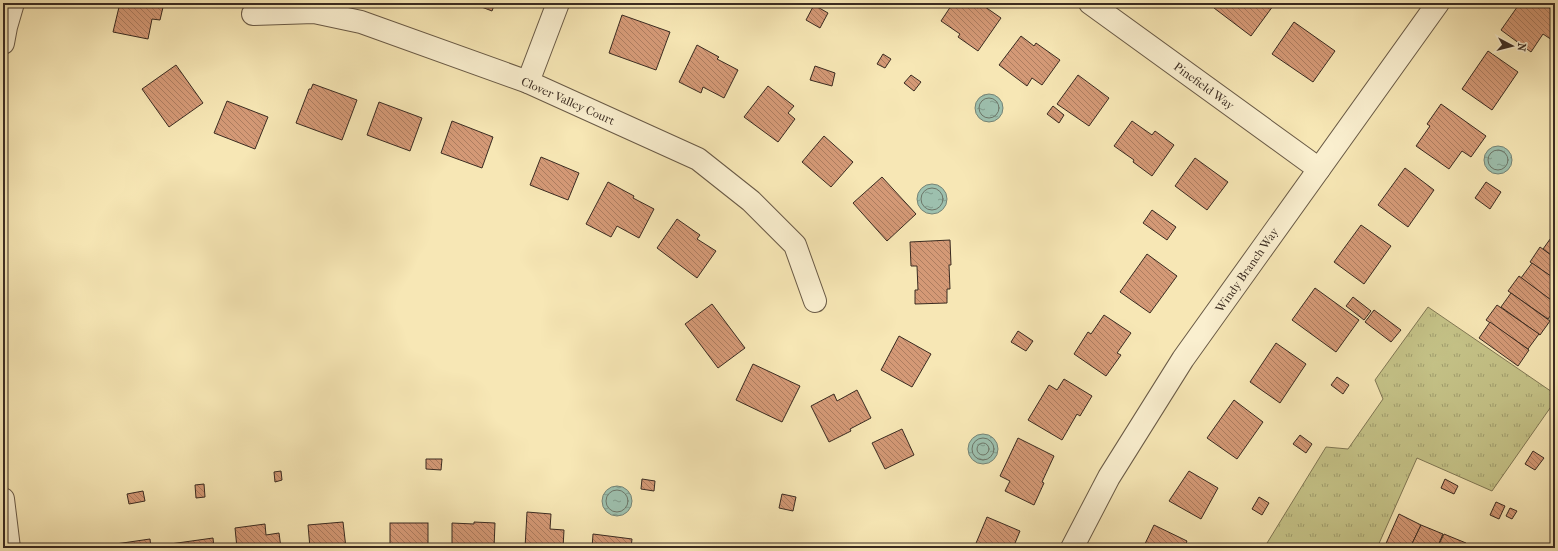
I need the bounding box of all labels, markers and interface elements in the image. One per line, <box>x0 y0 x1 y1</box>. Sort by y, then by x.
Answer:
north arrow <box>1492 26 1532 66</box>
text: N <box>1514 42 1528 53</box>
street label: Pinefield Way <box>1171 59 1237 113</box>
street label: Clover Valley Court <box>519 74 618 128</box>
street label: Windy Branch Way <box>1212 224 1282 316</box>

